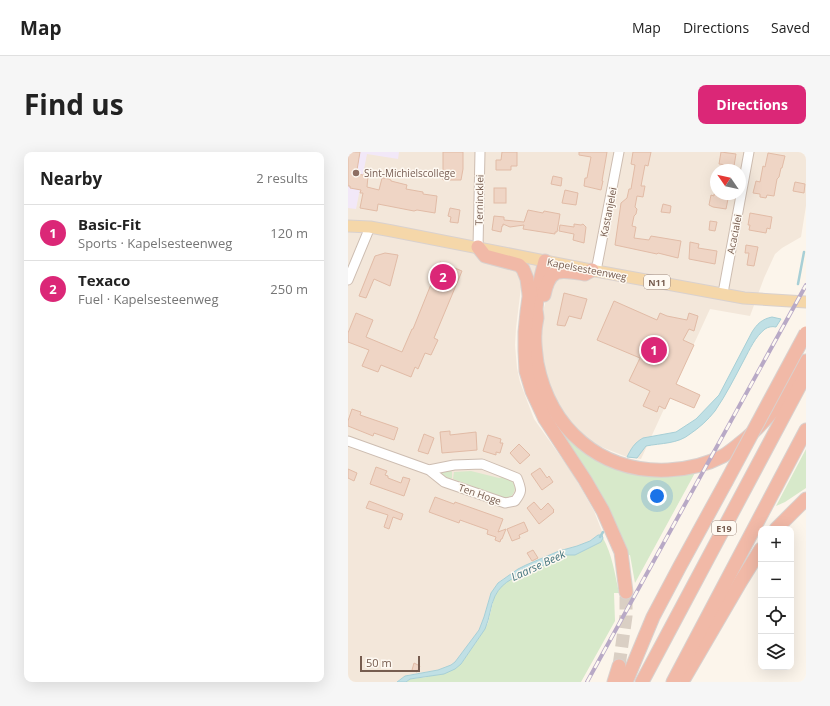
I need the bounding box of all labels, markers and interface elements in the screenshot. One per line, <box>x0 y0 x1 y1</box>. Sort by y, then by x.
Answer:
text: Map <box>20 15 61 41</box>
text: Map <box>632 18 661 37</box>
text: Directions <box>683 18 749 37</box>
text: Saved <box>771 18 810 37</box>
text: Find us <box>24 85 124 123</box>
button: Directions <box>698 85 806 124</box>
north arrow <box>710 164 746 200</box>
place label: Sint-Michielscollege <box>364 166 456 180</box>
text: Nearby <box>40 167 102 190</box>
marker: Sint-Michielscollege <box>351 168 361 178</box>
text: 2 results <box>256 169 308 187</box>
street label: Ternincklei <box>472 175 486 225</box>
street label: Kastanjelei <box>596 186 620 238</box>
street label: Acacialei <box>723 213 745 255</box>
text: Basic-Fit <box>78 214 141 234</box>
text: 1 <box>49 224 57 242</box>
text: 120 m <box>270 224 308 242</box>
text: Sports · Kapelsesteenweg <box>78 234 232 252</box>
street label: Kapelsesteenweg <box>546 254 629 284</box>
pin: 2 <box>430 262 456 292</box>
text: Texaco <box>78 270 130 290</box>
road number: N11 <box>644 275 670 289</box>
text: 2 <box>49 280 57 298</box>
text: 250 m <box>270 280 308 298</box>
text: Fuel · Kapelsesteenweg <box>78 290 218 308</box>
pin: 1 <box>641 335 667 365</box>
street label: Ten Hoge <box>457 480 504 508</box>
your location <box>647 486 667 506</box>
road number: E19 <box>712 521 736 535</box>
map controls <box>758 526 794 670</box>
button: + <box>758 526 794 562</box>
water label: Laarse Beek <box>509 546 568 584</box>
button: − <box>758 562 794 598</box>
button: locate <box>758 598 794 634</box>
button: layers <box>758 634 794 670</box>
scale bar <box>360 654 420 673</box>
text: 50 m <box>366 655 392 670</box>

